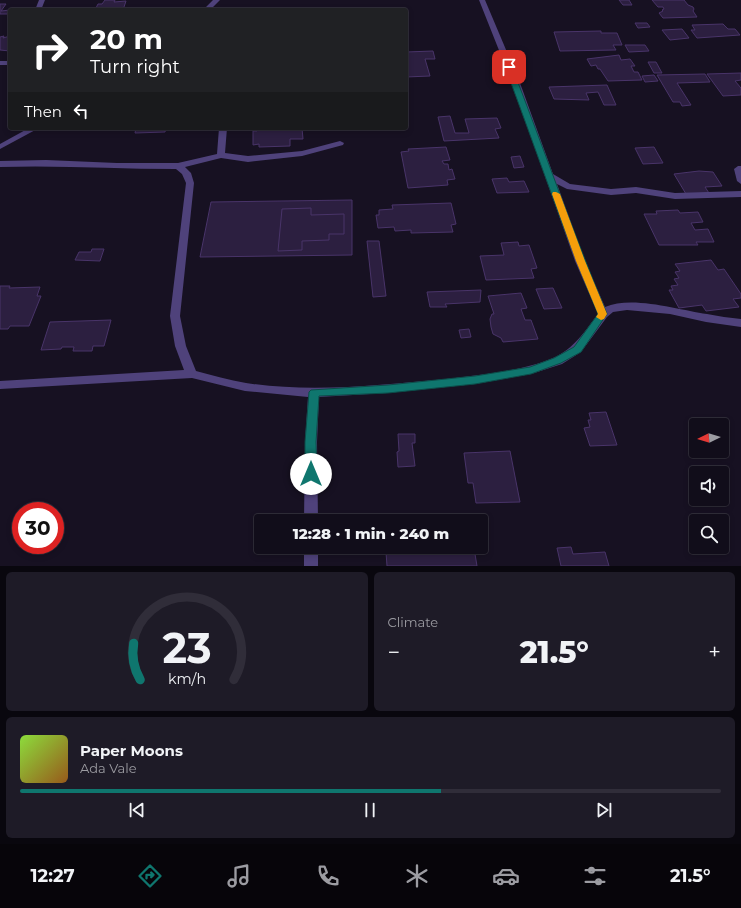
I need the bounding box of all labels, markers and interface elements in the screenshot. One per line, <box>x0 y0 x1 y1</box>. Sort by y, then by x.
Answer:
text: 20 m <box>90 22 163 56</box>
icon: right <box>24 24 76 76</box>
pin <box>492 50 526 84</box>
text: Turn right <box>90 56 180 78</box>
icon: arrive <box>498 56 520 78</box>
icon: left <box>70 100 92 122</box>
text: Then <box>24 102 62 121</box>
north arrow <box>689 418 729 458</box>
map controls <box>689 418 729 554</box>
position arrow <box>290 453 332 495</box>
button: sound <box>689 466 729 506</box>
speed limit sign: 30 <box>12 502 64 554</box>
button: search <box>689 514 729 554</box>
text: 12:28 · 1 min · 240 m <box>293 524 449 543</box>
text: Climate <box>388 614 438 630</box>
text: 23 <box>162 622 211 672</box>
text: 21.5° <box>520 634 589 671</box>
text: − <box>388 639 400 666</box>
text: + <box>708 639 721 666</box>
text: km/h <box>168 669 206 687</box>
text: Paper Moons <box>80 741 183 760</box>
text: Ada Vale <box>80 760 137 776</box>
icon: previous <box>126 799 148 821</box>
icon: pause <box>359 799 381 821</box>
icon: next <box>593 799 615 821</box>
icon: directions <box>136 862 164 890</box>
icon: music <box>225 862 253 890</box>
icon: phone <box>314 862 342 890</box>
icon: climate <box>403 862 431 890</box>
icon: car <box>492 862 520 890</box>
icon: filters <box>581 862 609 890</box>
text: 12:27 <box>31 865 75 887</box>
text: 21.5° <box>670 865 710 887</box>

